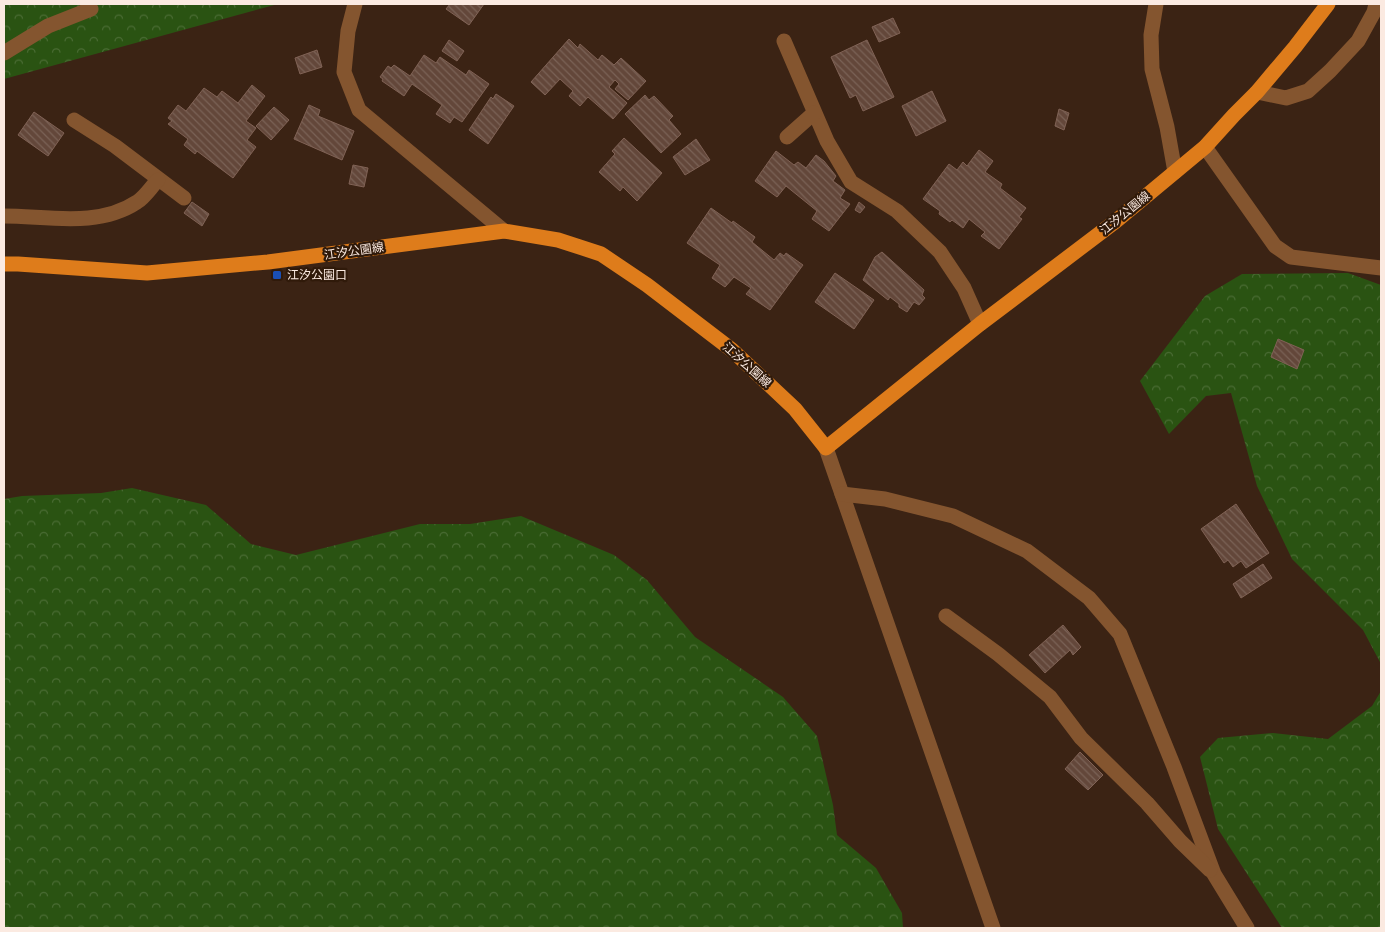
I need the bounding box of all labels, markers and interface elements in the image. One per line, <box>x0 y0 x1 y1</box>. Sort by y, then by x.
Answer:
street label: 江汐公園線 <box>1097 189 1153 237</box>
street label: 江汐公園線 <box>323 240 385 262</box>
place label: 江汐公園口 <box>287 268 347 282</box>
marker: 江汐公園口 <box>271 269 283 281</box>
street label: 江汐公園線 <box>720 340 774 390</box>

